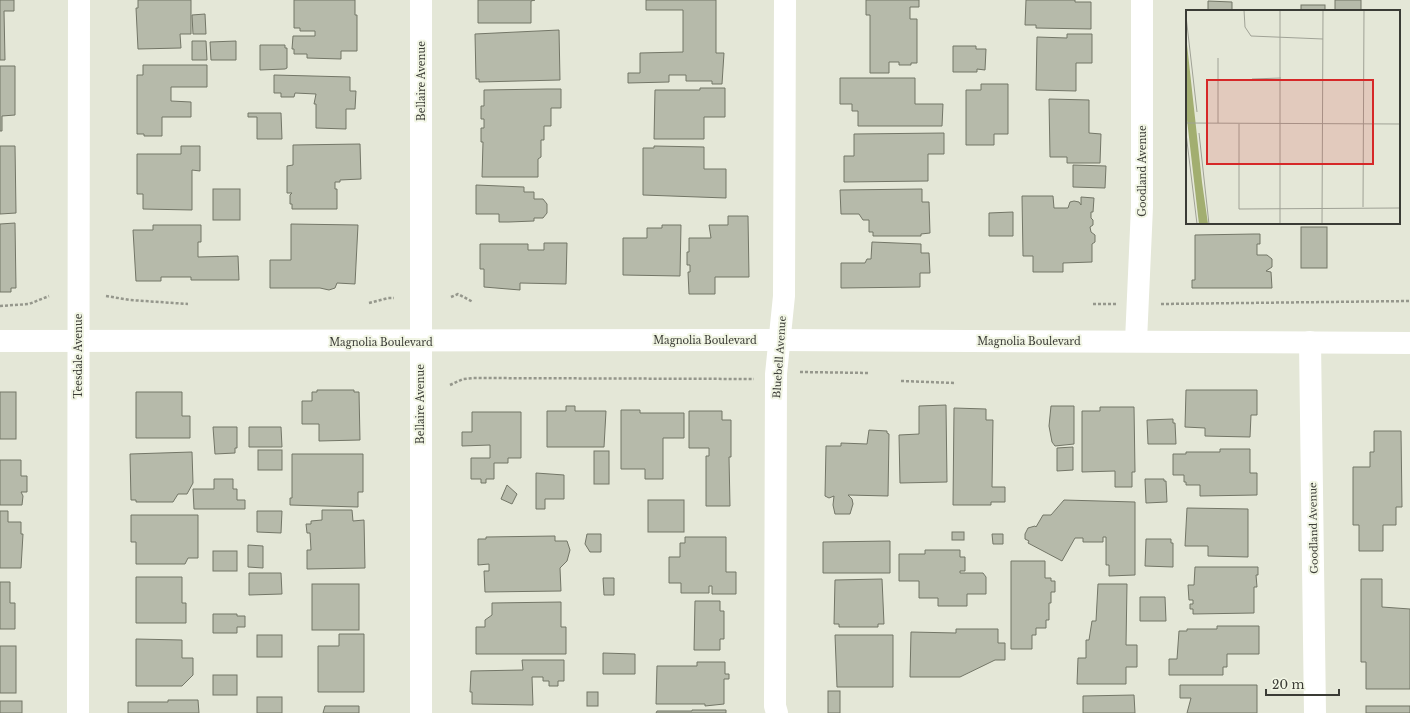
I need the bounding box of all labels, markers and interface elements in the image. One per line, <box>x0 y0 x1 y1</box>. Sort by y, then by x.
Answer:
inset map <box>1186 10 1400 224</box>
street label: Bellaire Avenue <box>415 41 428 121</box>
street label: Goodland Avenue <box>1136 125 1149 217</box>
street label: Teesdale Avenue <box>72 313 85 398</box>
street label: Bluebell Avenue <box>770 315 789 399</box>
street label: Magnolia Boulevard <box>653 334 757 347</box>
street label: Magnolia Boulevard <box>977 335 1081 348</box>
street label: Magnolia Boulevard <box>329 336 433 349</box>
street label: Bellaire Avenue <box>414 364 427 444</box>
street label: Goodland Avenue <box>1306 482 1321 574</box>
scale bar <box>1266 671 1339 697</box>
text: 20 m <box>1272 677 1304 692</box>

